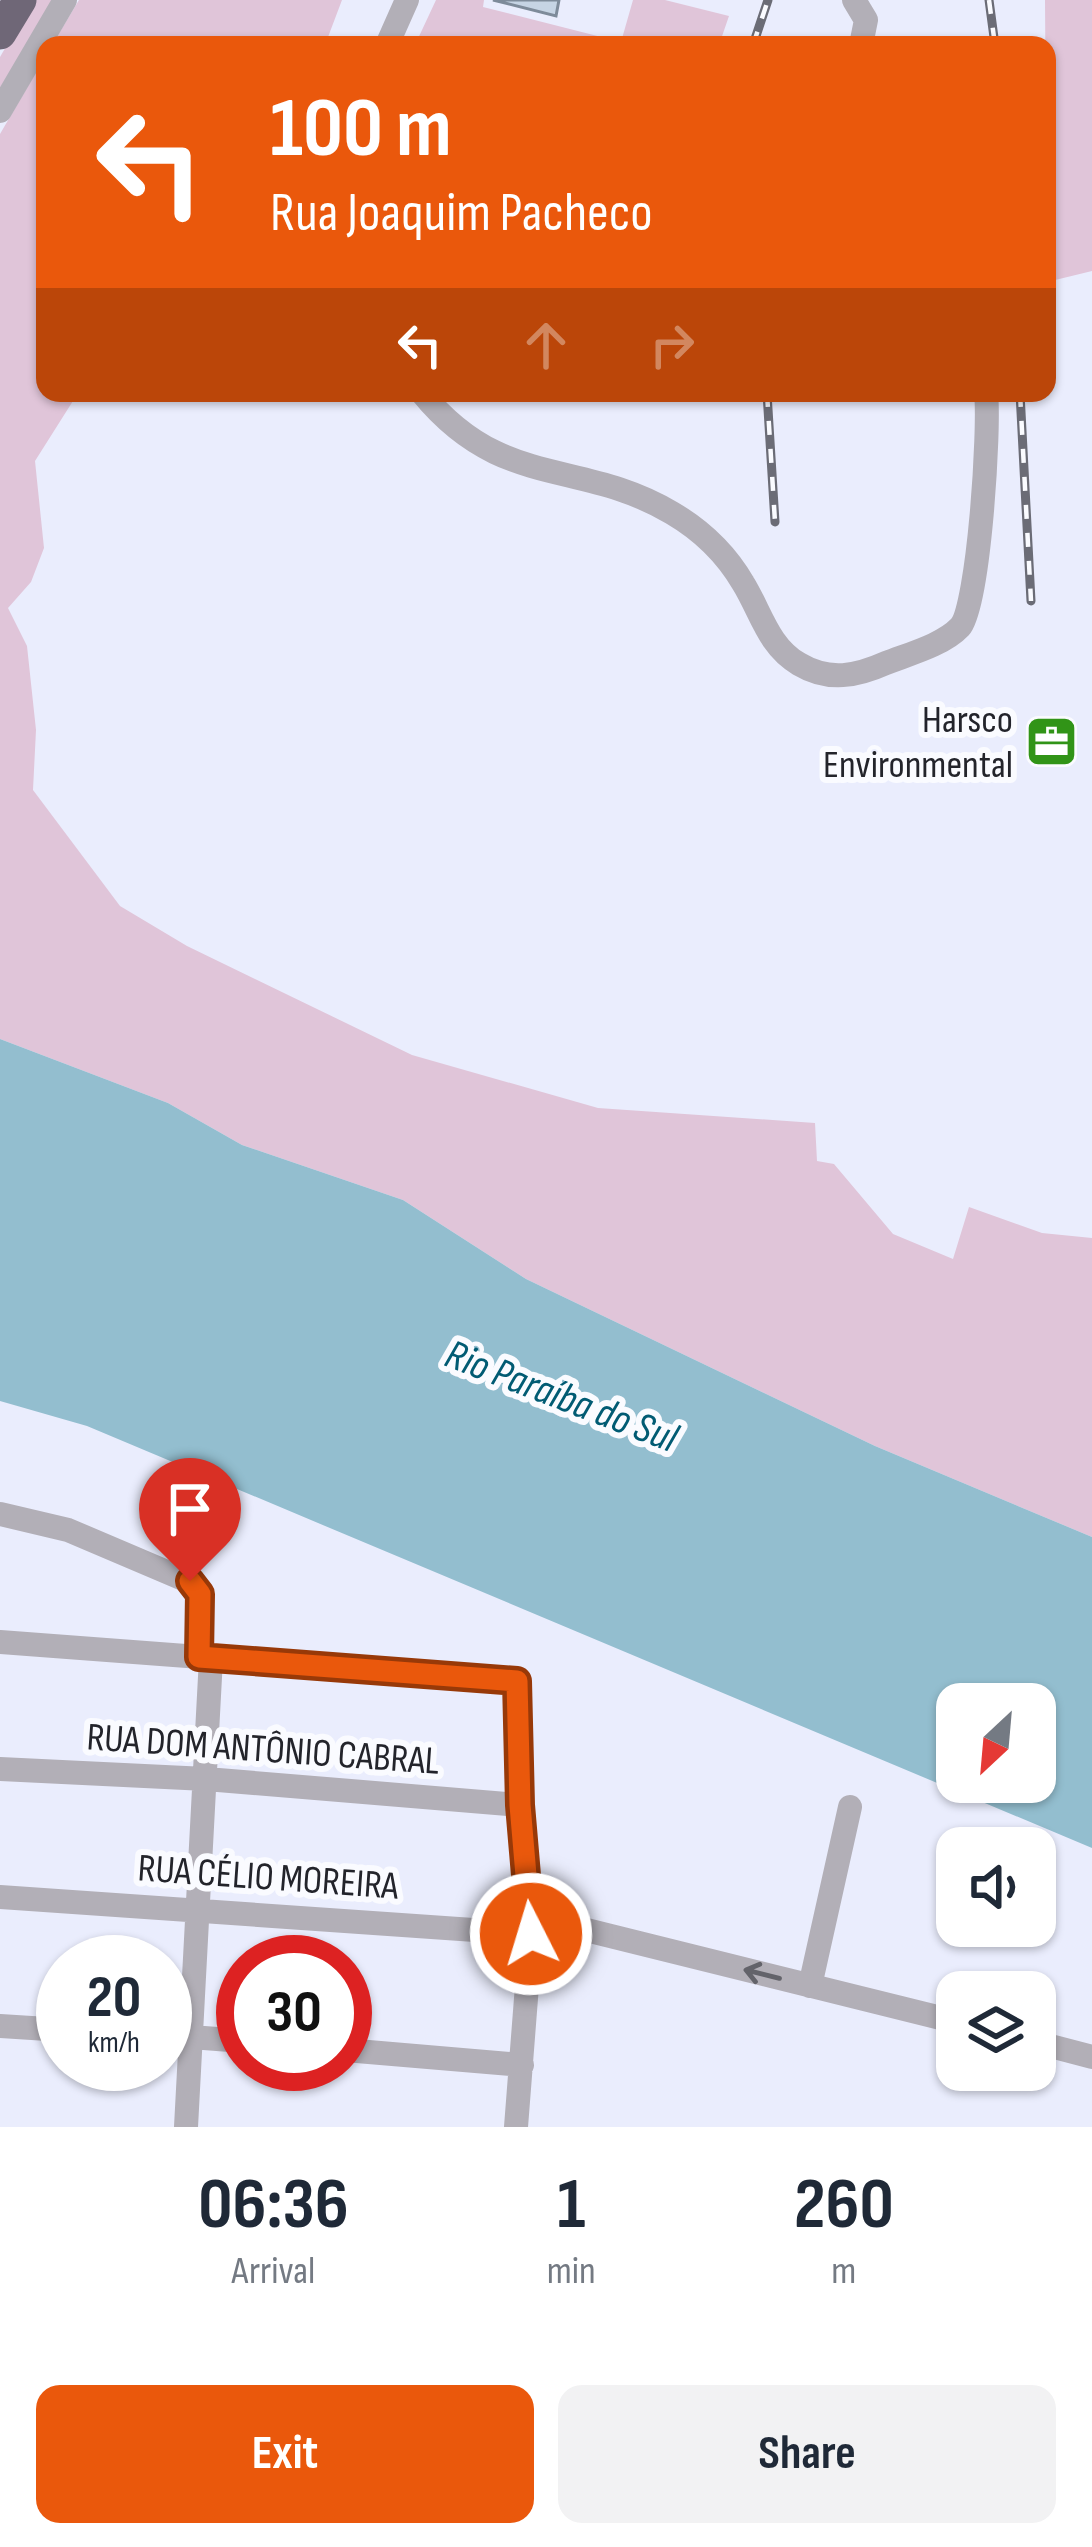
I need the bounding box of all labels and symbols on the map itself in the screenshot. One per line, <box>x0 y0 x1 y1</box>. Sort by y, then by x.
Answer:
place label: Harsco Environmental <box>823 697 1013 789</box>
office icon: Harsco Environmental <box>1024 714 1080 770</box>
water label: Rio Paraíba do Sul <box>438 1329 686 1465</box>
pin <box>139 1458 241 1581</box>
north arrow <box>936 1683 1056 1803</box>
street label: RUA DOM ANTÔNIO CABRAL <box>85 1714 441 1786</box>
street label: RUA CÉLIO MOREIRA <box>136 1845 400 1911</box>
position arrow <box>468 1871 594 1997</box>
speed limit sign: 30 <box>216 1935 372 2091</box>
one-way arrow <box>744 1961 782 1983</box>

